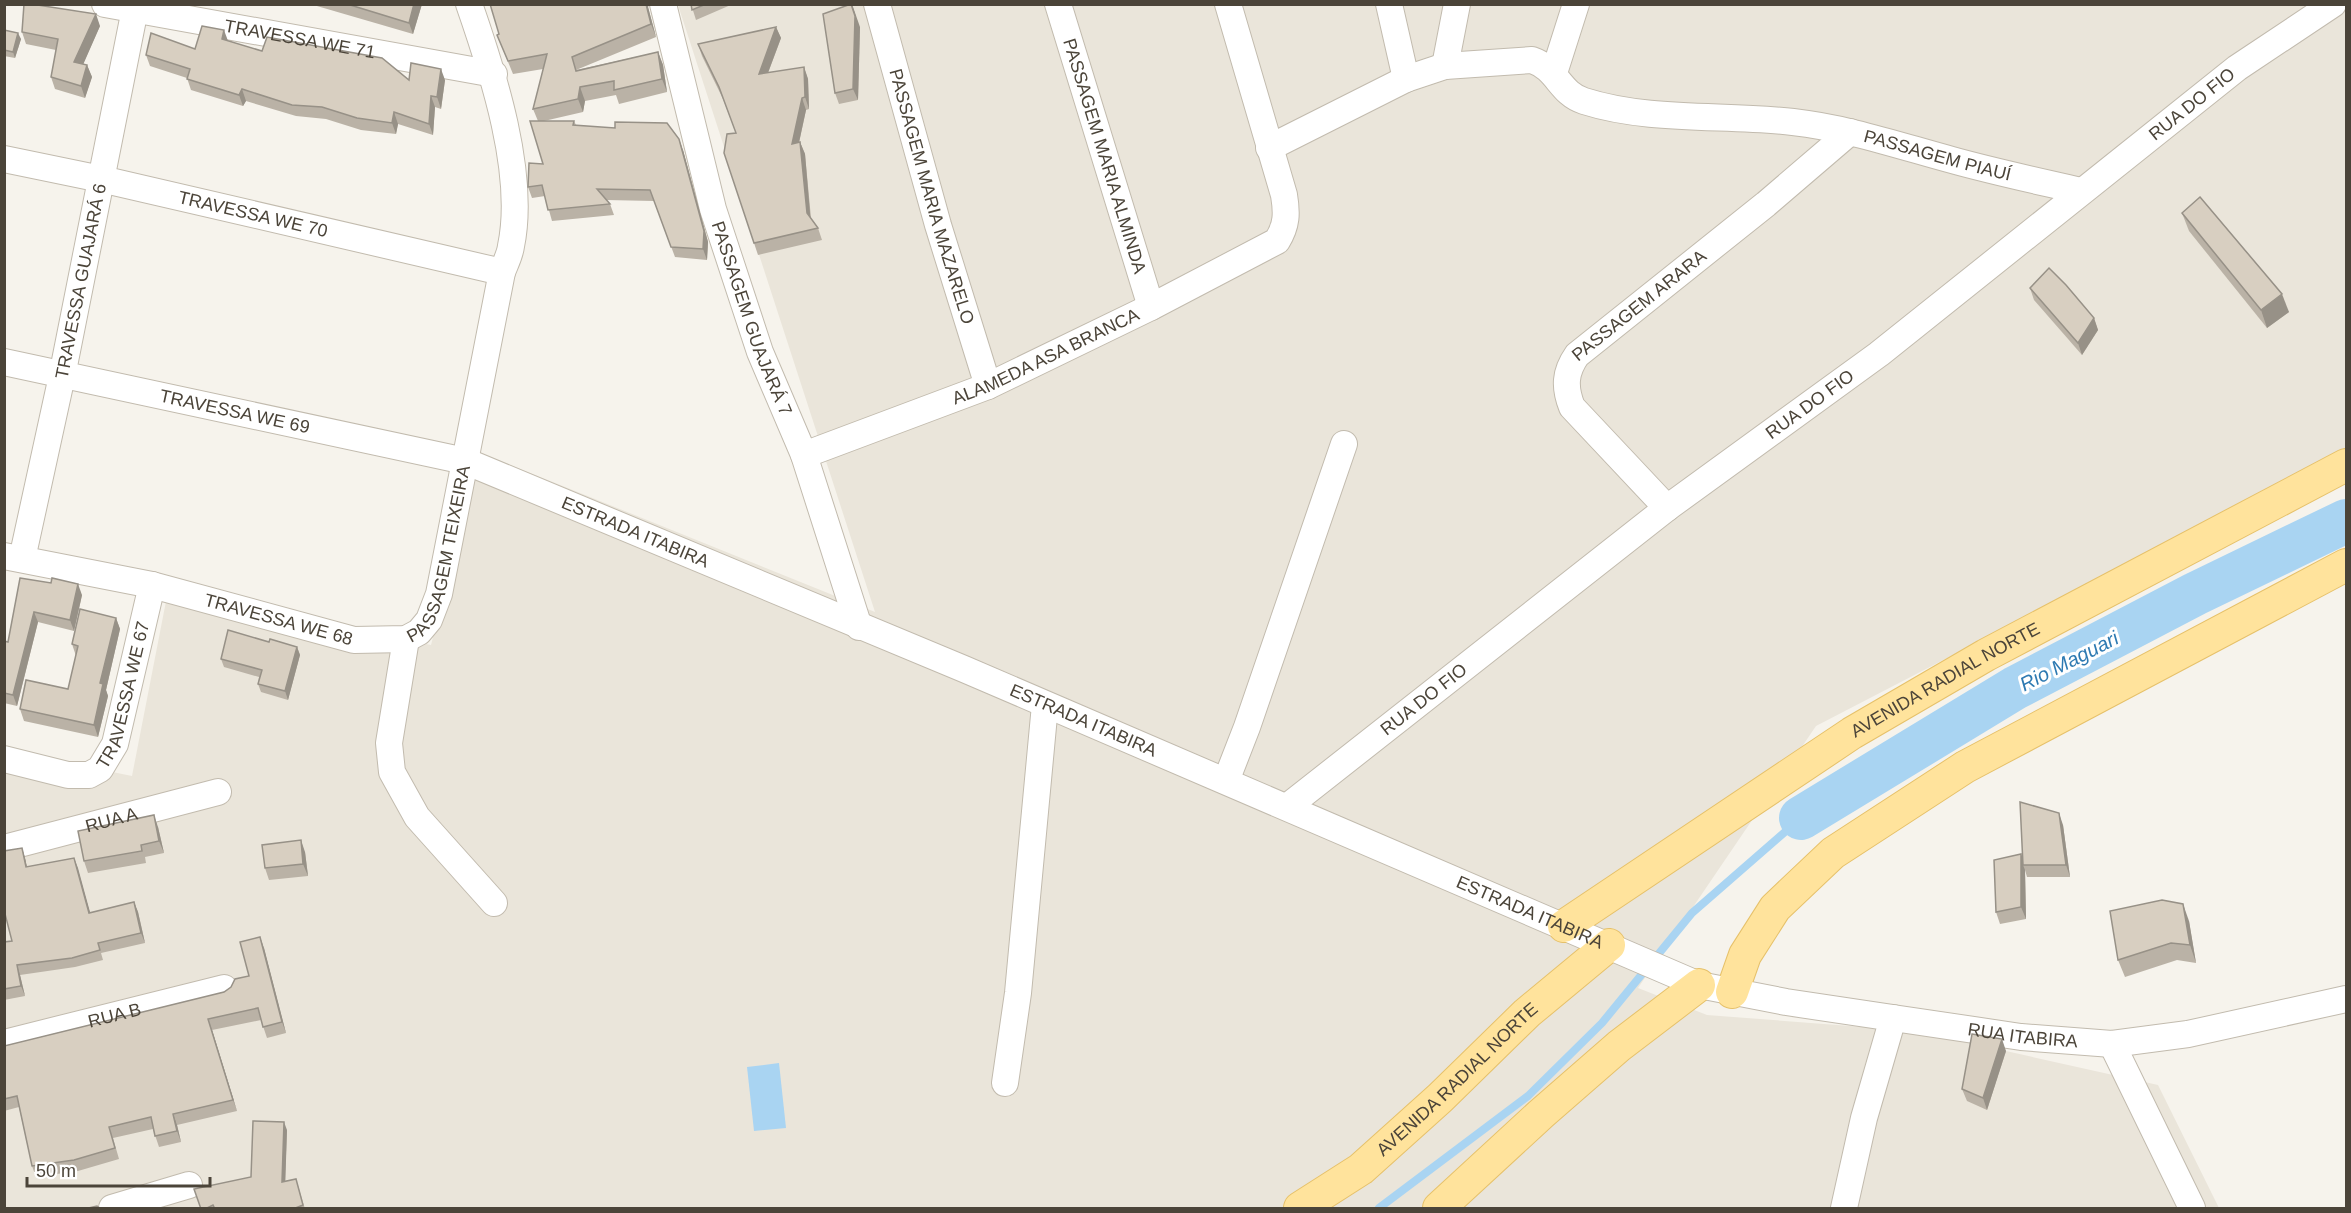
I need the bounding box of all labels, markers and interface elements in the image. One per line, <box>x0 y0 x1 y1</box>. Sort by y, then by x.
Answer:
street label: TRAVESSA WE 71 <box>223 16 377 62</box>
street label: PASSAGEM MARIA ALMINDA <box>1059 36 1150 276</box>
street label: RUA DO FIO <box>2145 64 2239 144</box>
street label: PASSAGEM MARIA MAZARELO <box>885 66 978 327</box>
street label: PASSAGEM PIAUÍ <box>1862 126 2013 185</box>
street label: TRAVESSA GUAJARÁ 6 <box>52 182 110 381</box>
street label: TRAVESSA WE 70 <box>176 187 330 241</box>
street label: PASSAGEM GUAJARÁ 7 <box>708 219 796 418</box>
street label: PASSAGEM ARARA <box>1568 246 1710 365</box>
street label: ALAMEDA ASA BRANCA <box>949 304 1142 409</box>
street label: RUA DO FIO <box>1762 366 1858 443</box>
street label: TRAVESSA WE 69 <box>158 386 312 437</box>
street label: PASSAGEM TEIXEIRA <box>404 464 474 647</box>
street label: ESTRADA ITABIRA <box>559 492 712 572</box>
street label: TRAVESSA WE 68 <box>202 590 355 649</box>
street label: TRAVESSA WE 67 <box>92 619 153 772</box>
street label: AVENIDA RADIAL NORTE <box>1847 619 2043 741</box>
water label: Rio Maguari <box>2016 626 2123 695</box>
street label: RUA DO FIO <box>1377 659 1471 739</box>
street label: ESTRADA ITABIRA <box>1007 680 1160 761</box>
street label: RUA A <box>83 804 140 836</box>
street label: ESTRADA ITABIRA <box>1453 872 1606 953</box>
street label: AVENIDA RADIAL NORTE <box>1373 998 1542 1160</box>
street label: RUA B <box>86 999 143 1032</box>
street label: RUA ITABIRA <box>1966 1019 2079 1051</box>
scale bar <box>27 1150 210 1188</box>
text: 50 m <box>36 1161 76 1181</box>

